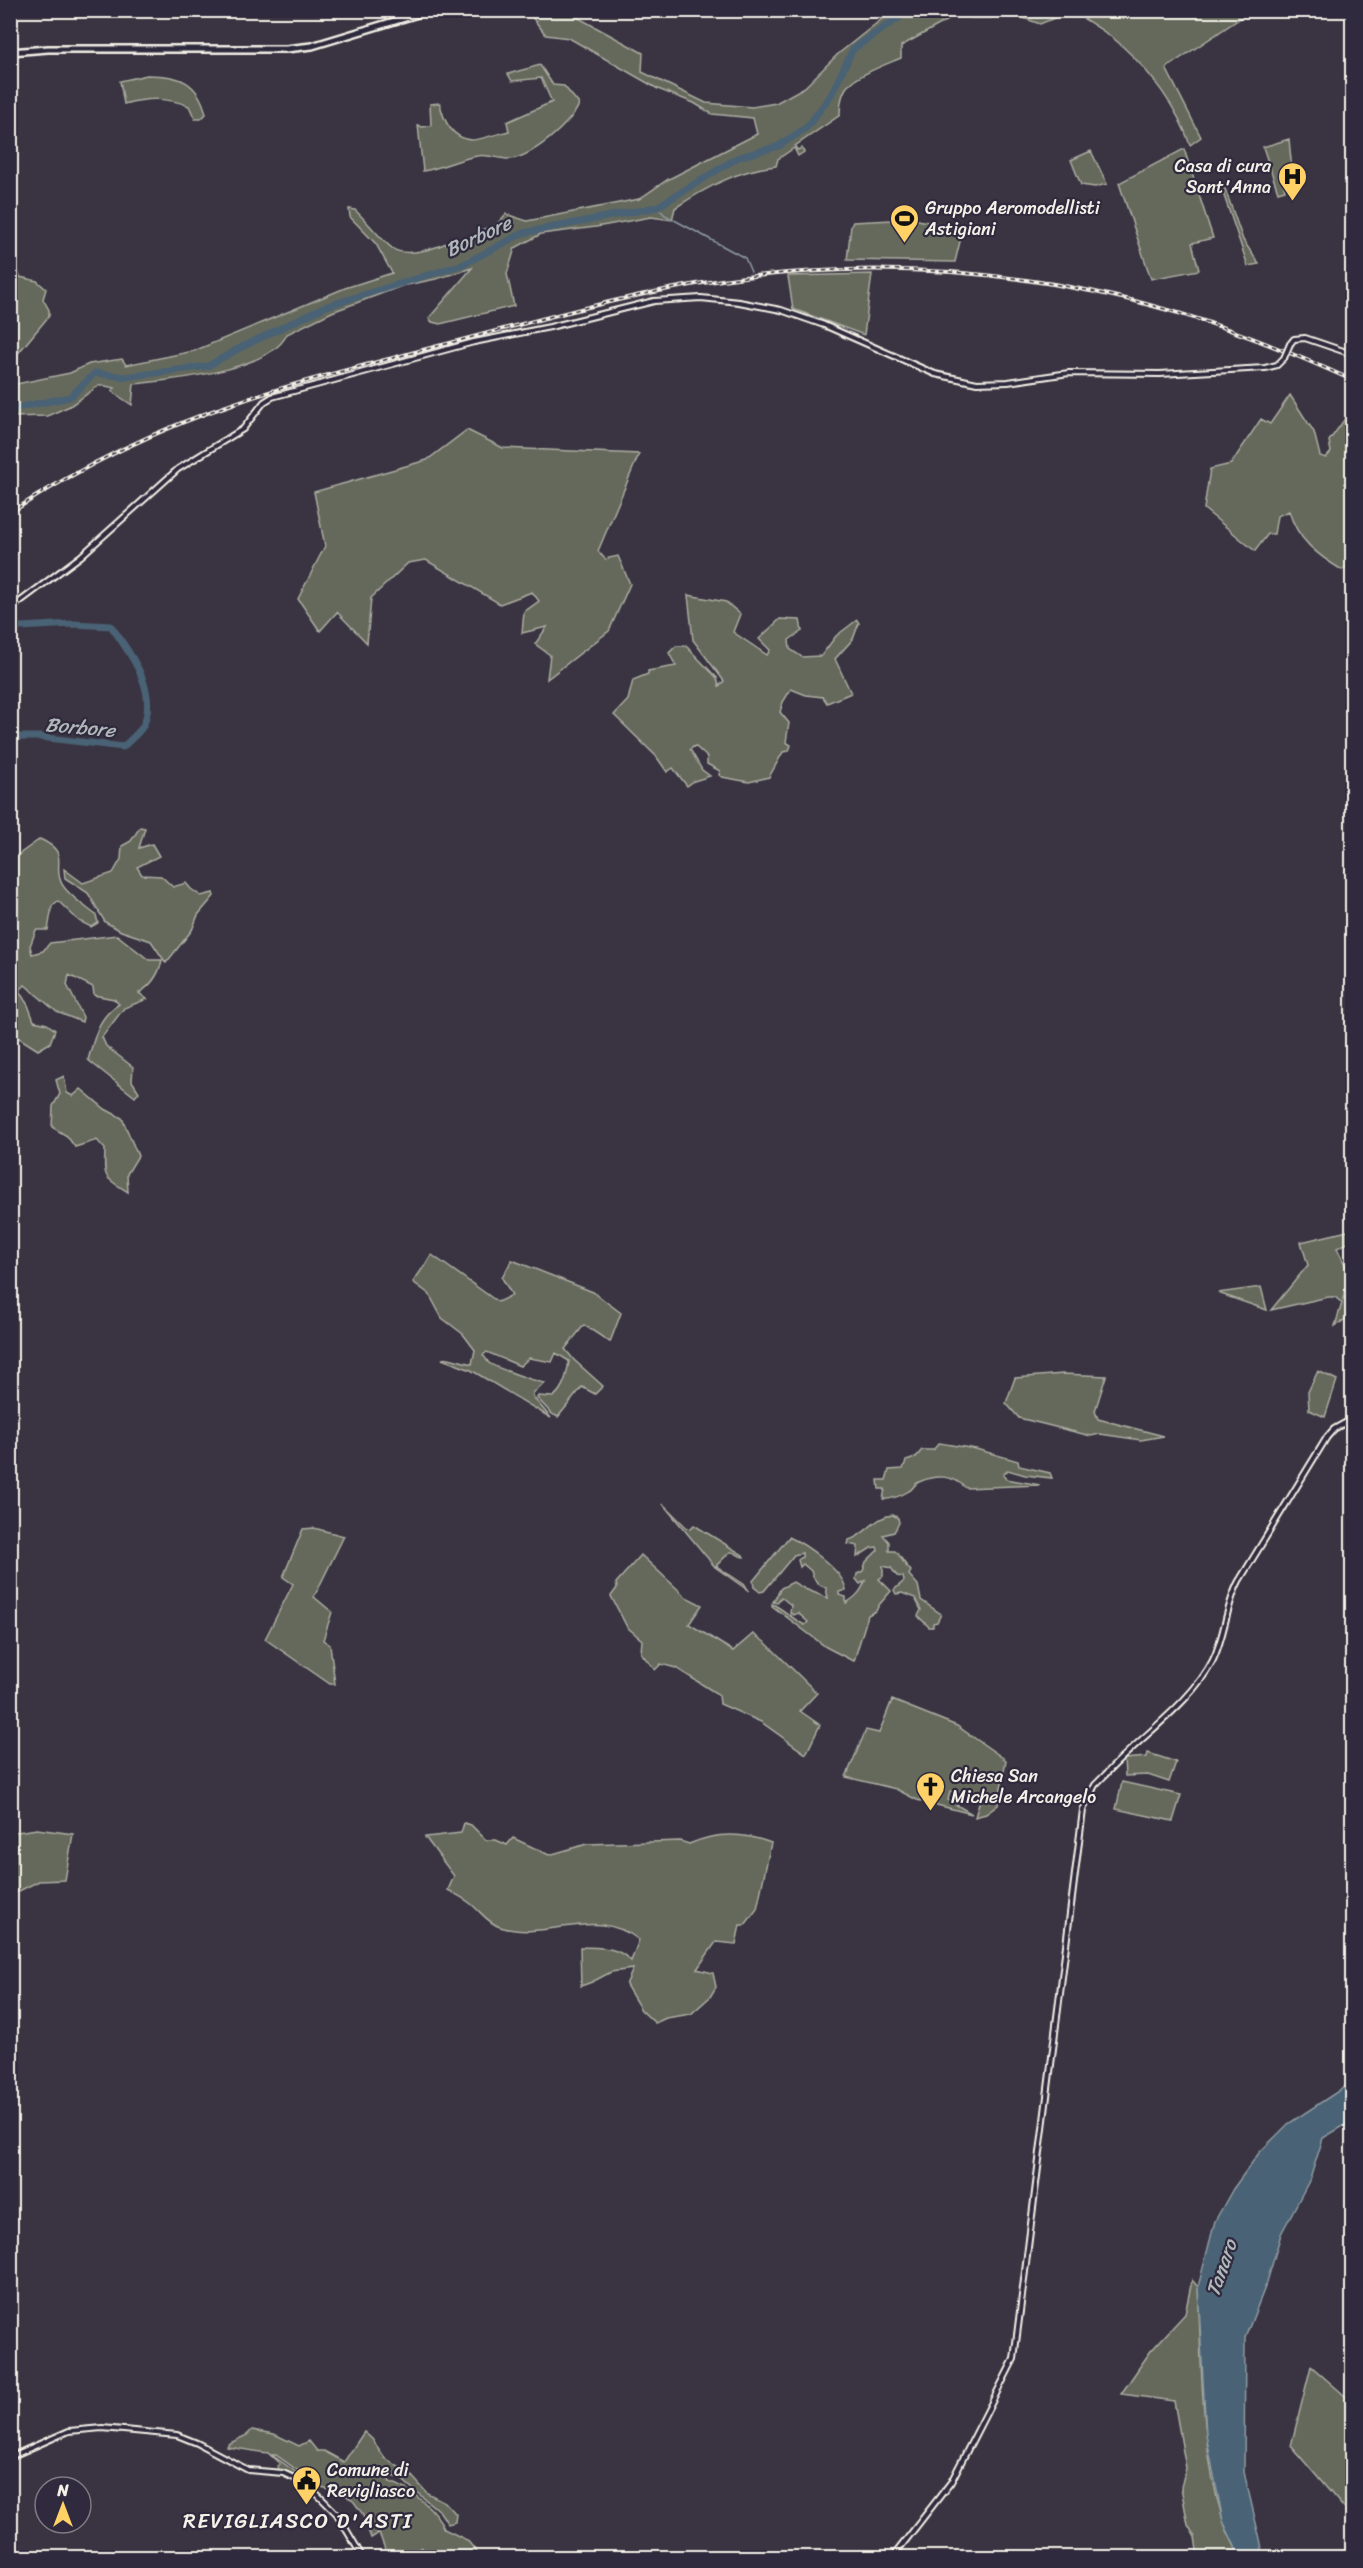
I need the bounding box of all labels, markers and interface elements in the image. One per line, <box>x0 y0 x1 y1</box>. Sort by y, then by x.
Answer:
place label: Casa di cura Sant'Anna <box>1175 150 1272 203</box>
hospital icon: Casa di cura Sant'Anna <box>1276 160 1308 202</box>
place label: Gruppo Aeromodellisti Astigiani <box>924 192 1101 245</box>
sports icon: Gruppo Aeromodellisti Astigiani <box>888 202 920 244</box>
water label: Borbore <box>439 205 519 267</box>
water label: Borbore <box>44 707 119 748</box>
place label: Chiesa San Michele Arcangelo <box>951 1760 1096 1813</box>
church icon: Chiesa San Michele Arcangelo <box>914 1770 946 1812</box>
water label: Tanaro <box>1195 2234 1248 2301</box>
place label: Comune di Revigliasco <box>327 2454 415 2507</box>
public building icon: Comune di Revigliasco <box>290 2464 322 2506</box>
north arrow <box>33 2475 93 2535</box>
text: N <box>56 2476 69 2505</box>
district label: REVIGLIASCO D'ASTI <box>183 2502 413 2540</box>

